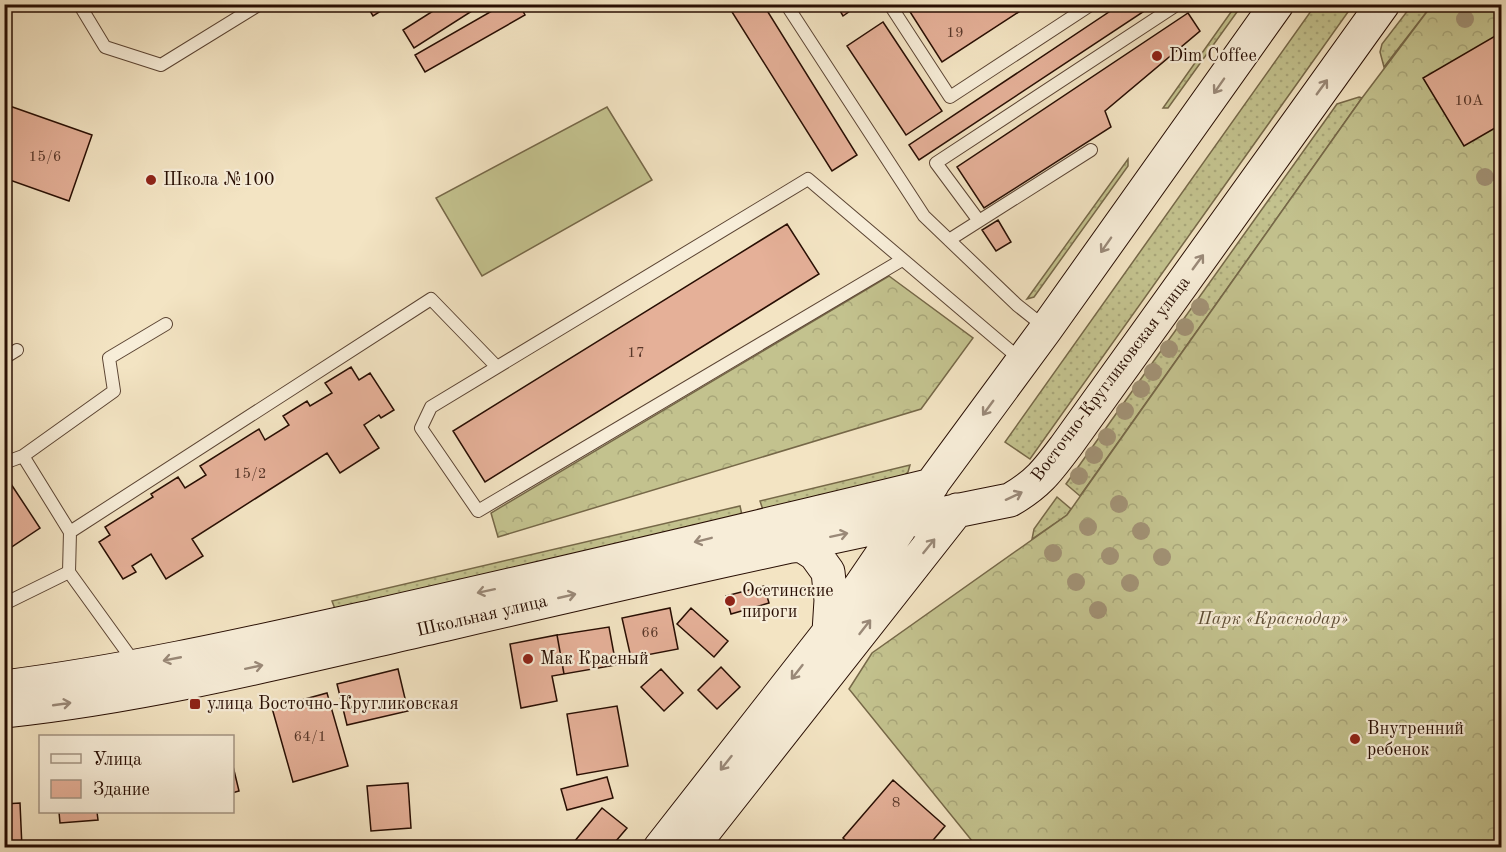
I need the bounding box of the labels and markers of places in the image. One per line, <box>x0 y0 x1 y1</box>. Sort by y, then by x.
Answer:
place label: Dim Coffee <box>1169 47 1257 65</box>
marker: Dim Coffee <box>1150 49 1164 63</box>
place label: Школа №100 <box>163 171 274 189</box>
marker: Школа №100 <box>144 173 158 187</box>
place label: Осетинские пироги <box>742 582 834 621</box>
marker: Осетинские пироги <box>723 594 737 608</box>
place label: Мак Красный <box>540 650 649 668</box>
marker: Мак Красный <box>521 652 535 666</box>
place label: улица Восточно-Кругликовская <box>207 695 459 713</box>
marker: улица Восточно-Кругликовская <box>188 697 202 711</box>
place label: Внутренний ребенок <box>1367 720 1464 759</box>
marker: Внутренний ребенок <box>1348 732 1362 746</box>

